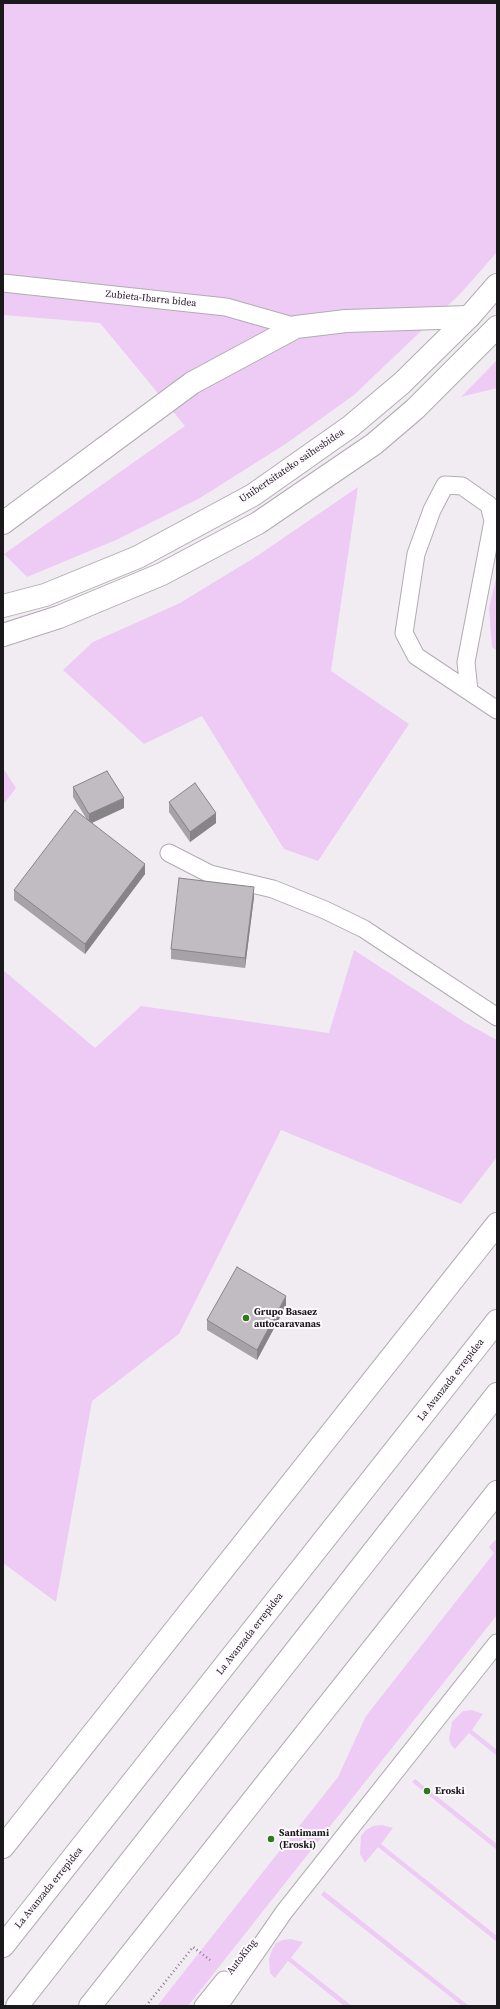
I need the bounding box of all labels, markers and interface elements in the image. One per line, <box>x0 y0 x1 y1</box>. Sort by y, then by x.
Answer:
street label: Zubieta-Ibarra bidea <box>105 288 197 310</box>
street label: Unibertsitateko saihesbidea <box>237 426 347 506</box>
place label: Grupo Basaez autocaravanas <box>254 1306 321 1330</box>
marker: Grupo Basaez autocaravanas <box>241 1313 251 1323</box>
street label: La Avanzada errepidea <box>415 1336 487 1424</box>
street label: La Avanzada errepidea <box>214 1590 286 1678</box>
place label: Eroski <box>435 1785 465 1797</box>
marker: Eroski <box>422 1786 432 1796</box>
place label: Santimami (Eroski) <box>279 1827 329 1850</box>
marker: Santimami (Eroski) <box>266 1834 276 1844</box>
street label: La Avanzada errepidea <box>13 1845 85 1931</box>
street label: AutoKing <box>224 1937 260 1977</box>

